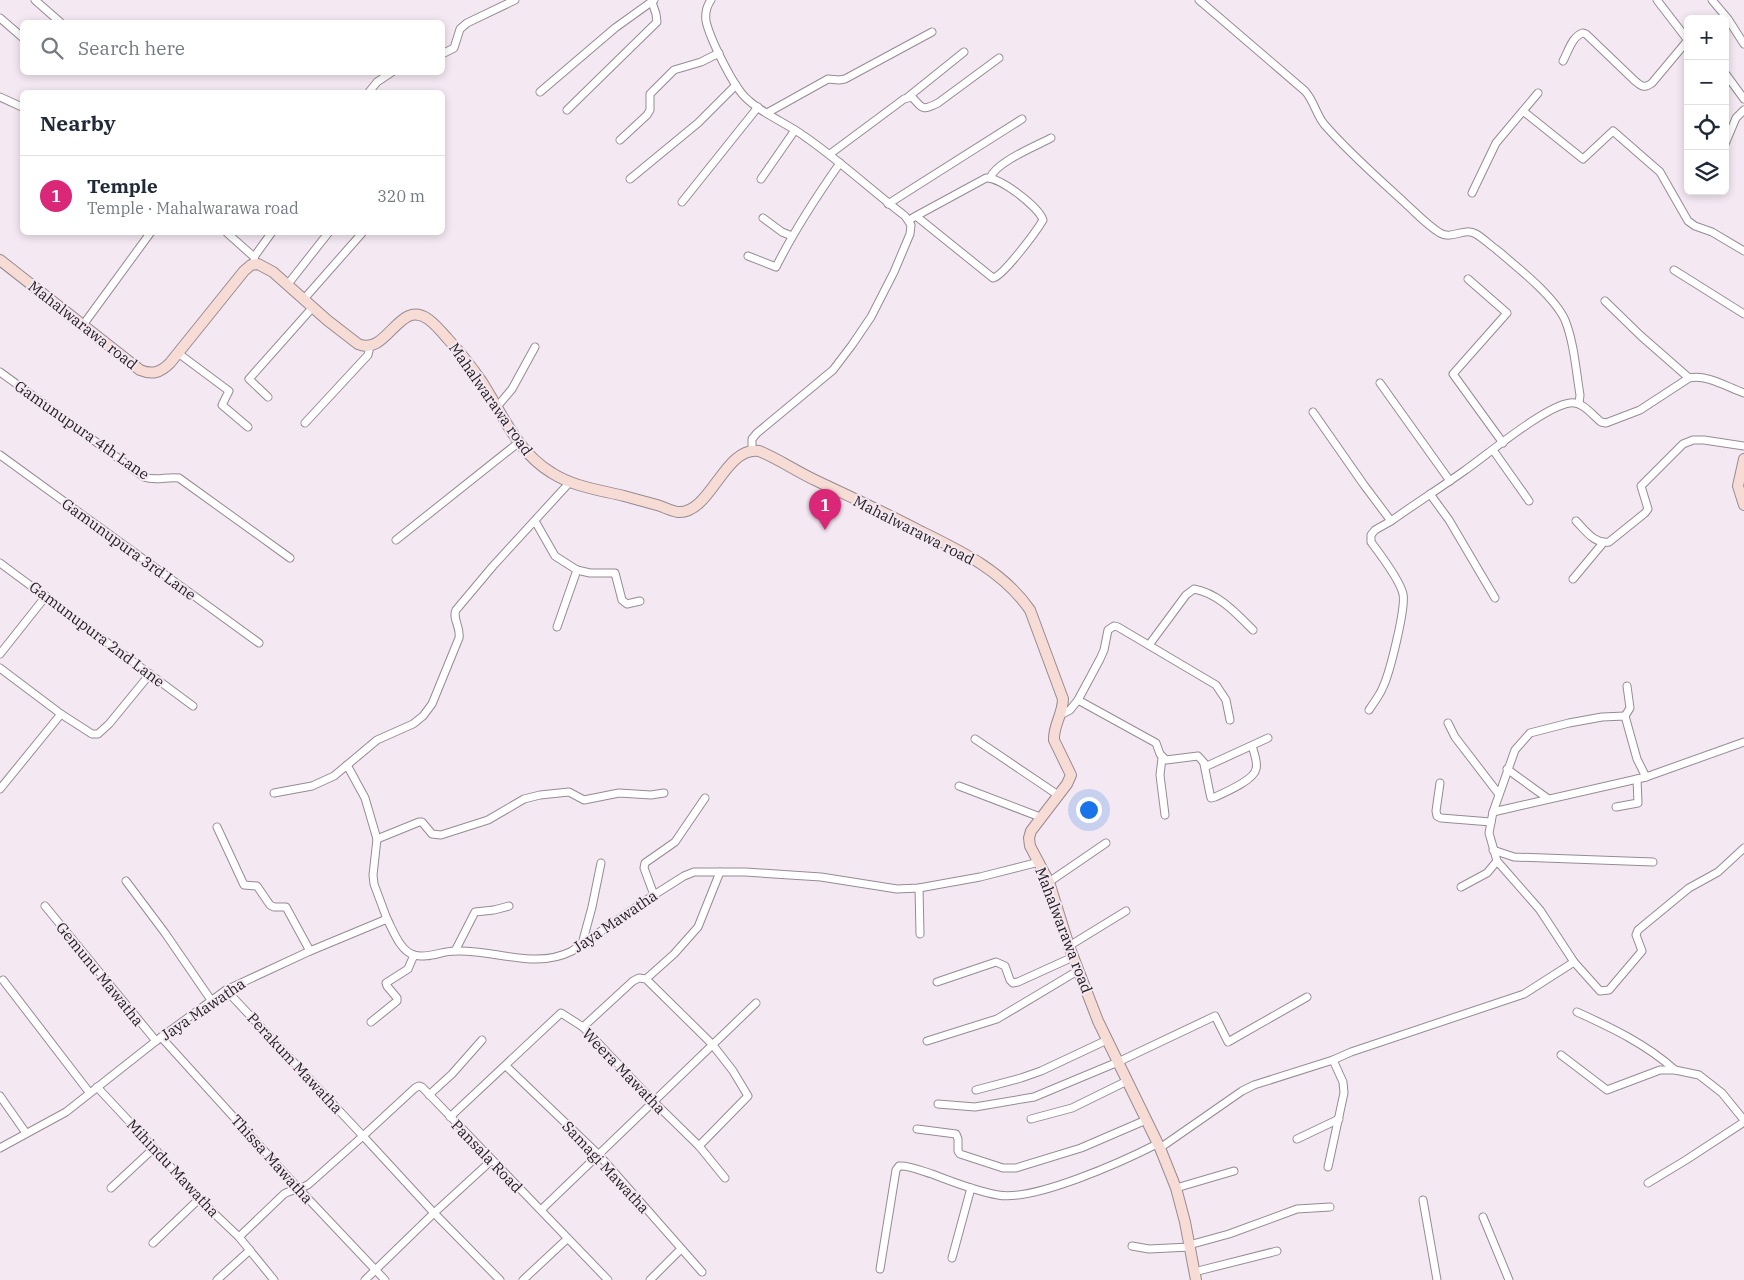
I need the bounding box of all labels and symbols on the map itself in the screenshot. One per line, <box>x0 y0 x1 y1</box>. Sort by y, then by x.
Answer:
street label: Mahalwarawa road <box>25 276 141 374</box>
street label: Mahalwarawa road <box>445 339 537 459</box>
street label: Gamunupura 4th Lane <box>11 376 153 484</box>
pin: 1 <box>809 489 841 530</box>
street label: Mahalwarawa road <box>850 491 978 569</box>
street label: Gamunupura 3rd Lane <box>58 494 200 604</box>
street label: Gamunupura 2nd Lane <box>26 577 168 691</box>
your location <box>1076 797 1102 823</box>
street label: Mahalwarawa road <box>1031 864 1097 996</box>
street label: Jaya Mawatha <box>569 886 661 956</box>
street label: Gemunu Mawatha <box>52 918 148 1030</box>
street label: Jaya Mawatha <box>157 974 249 1044</box>
street label: Perakum Mawatha <box>243 1009 347 1117</box>
street label: Weera Mawatha <box>578 1024 670 1118</box>
street label: Thissa Mawatha <box>227 1110 317 1208</box>
street label: Mihindu Mawatha <box>123 1115 223 1221</box>
street label: Pansala Road <box>447 1115 527 1197</box>
street label: Samagi Mawatha <box>558 1117 654 1217</box>

